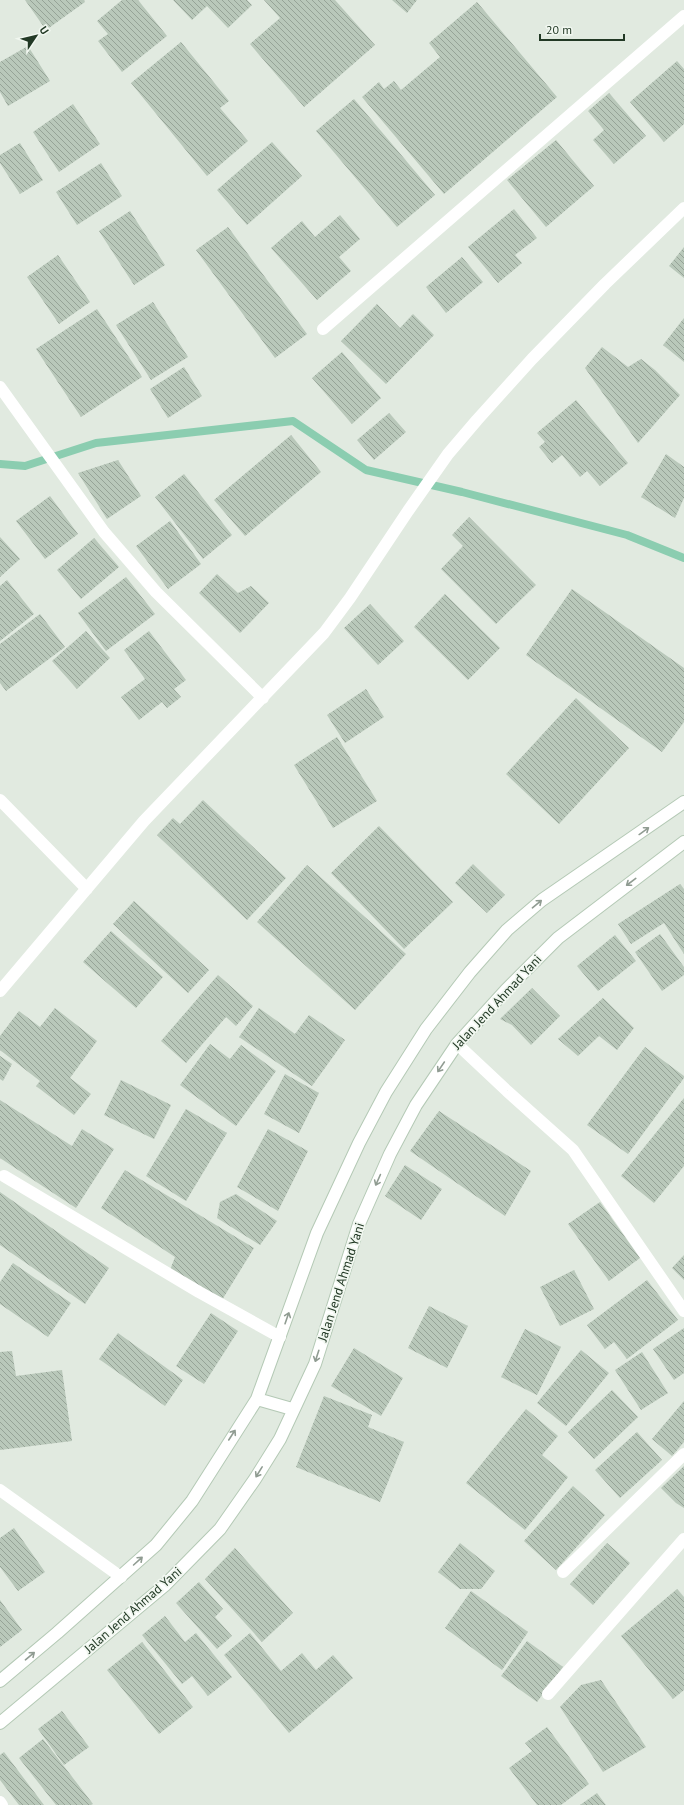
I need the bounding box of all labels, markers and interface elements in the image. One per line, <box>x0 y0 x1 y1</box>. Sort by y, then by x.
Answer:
north arrow <box>16 16 56 56</box>
scale bar <box>540 16 624 42</box>
text: 20 m <box>546 22 572 37</box>
text: U <box>36 23 52 37</box>
one-way arrow <box>638 827 649 835</box>
one-way arrow <box>625 878 636 887</box>
one-way arrow <box>531 900 542 909</box>
street label: Jalan Jend Ahmad Yani <box>448 951 545 1054</box>
one-way arrow <box>437 1061 445 1072</box>
one-way arrow <box>374 1174 381 1186</box>
street label: Jalan Jend Ahmad Yani <box>313 1221 368 1344</box>
one-way arrow <box>284 1312 291 1325</box>
one-way arrow <box>313 1349 320 1362</box>
one-way arrow <box>228 1430 237 1441</box>
one-way arrow <box>255 1466 263 1478</box>
one-way arrow <box>133 1557 144 1566</box>
street label: Jalan Jend Ahmad Yani <box>80 1563 185 1658</box>
one-way arrow <box>25 1652 35 1661</box>

